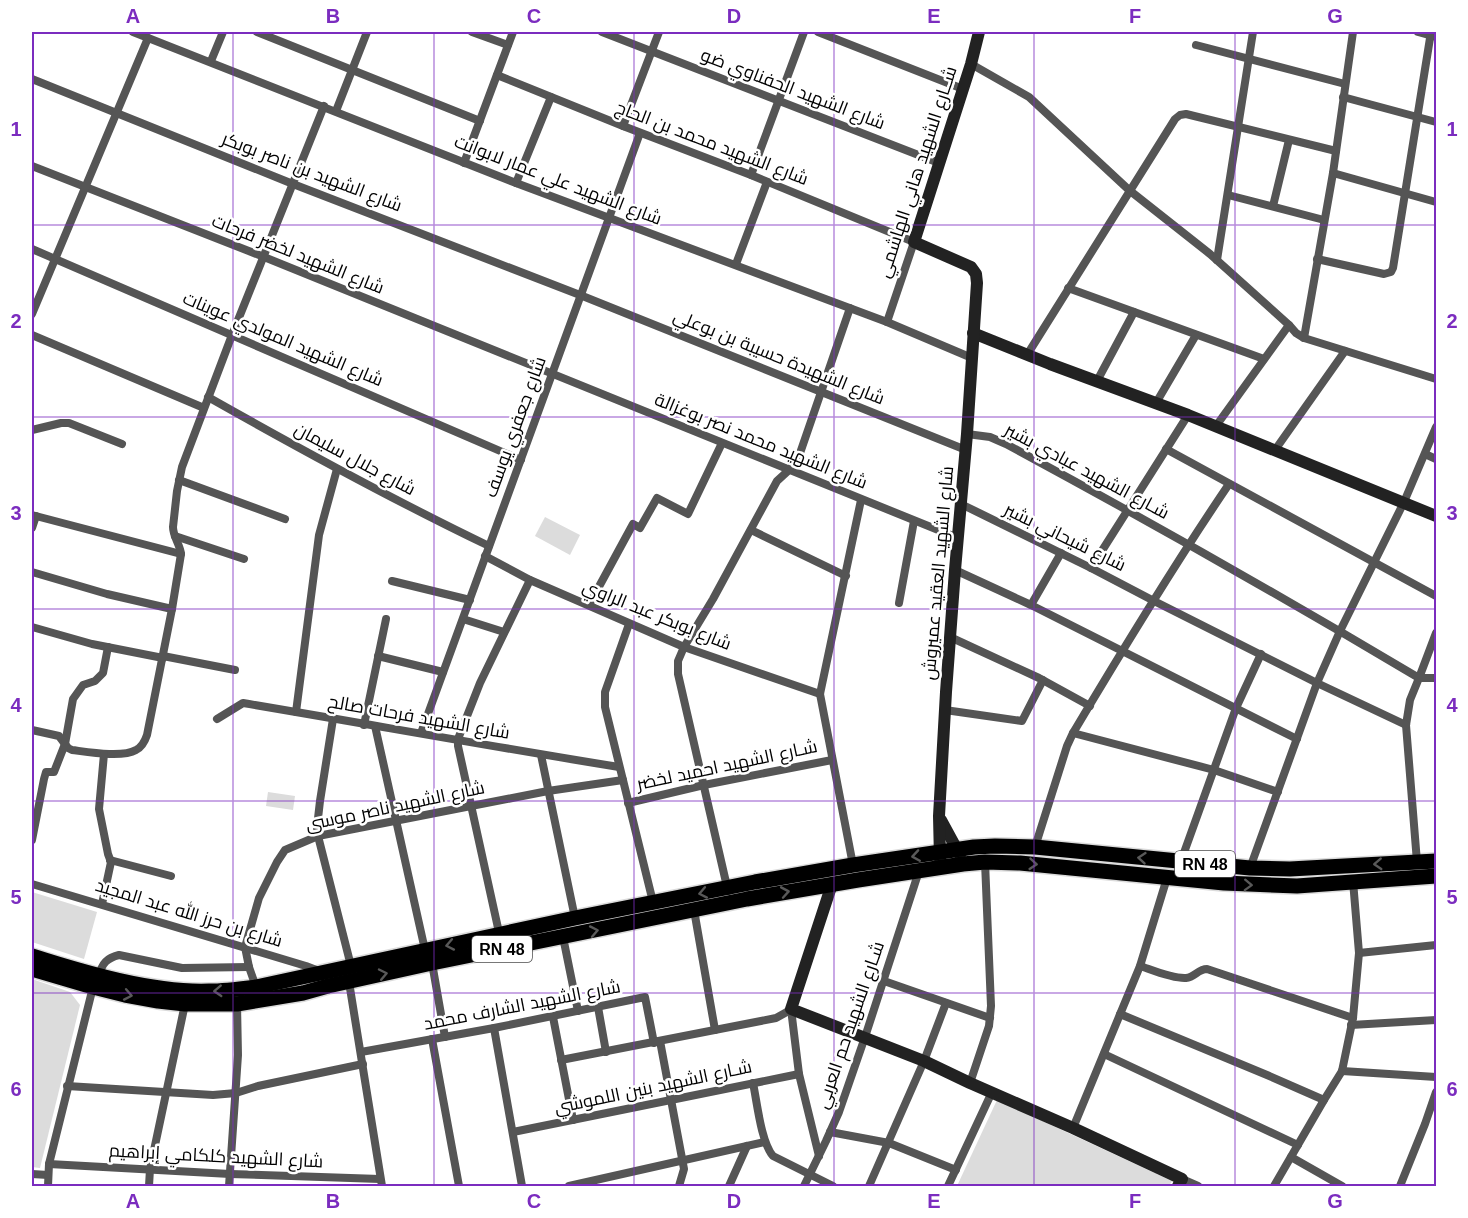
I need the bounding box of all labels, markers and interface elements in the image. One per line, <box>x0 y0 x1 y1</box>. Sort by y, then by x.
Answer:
text: A <box>126 5 140 27</box>
text: B <box>326 5 340 27</box>
text: C <box>527 5 541 27</box>
text: D <box>727 5 741 27</box>
text: E <box>927 5 941 27</box>
text: F <box>1129 5 1141 27</box>
text: G <box>1327 5 1343 27</box>
street label: شارع الشهيد الحفناوي ضو <box>697 45 888 137</box>
street label: شــارع الشهيد هاني الهاشمي <box>873 64 964 282</box>
street label: شارع الشهيد محمد بن الحاج <box>612 97 811 191</box>
text: 1 <box>10 118 22 140</box>
text: 1 <box>1446 118 1458 140</box>
street label: شارع الشهيد بن ناصر بوبكر <box>217 128 405 217</box>
street label: شارع الشهيد علي عمار لابوانت <box>450 131 665 233</box>
street label: شارع الشهيد لخضر فرحات <box>208 210 387 300</box>
street label: شارع الشهيد المولدي عوينات <box>178 288 386 394</box>
street label: شارع الشهيدة حسيبة بن بوعلي <box>669 305 888 412</box>
text: 2 <box>10 310 22 332</box>
text: 2 <box>1446 310 1458 332</box>
street label: شارع جعفري يوسف <box>480 354 554 502</box>
street label: شارع الشهيد محمد نصر بوغزالة <box>651 389 870 495</box>
street label: شارع جلال سليمان <box>290 419 419 501</box>
street label: شـارع الشهيد عبادي بشير <box>999 419 1173 526</box>
street label: شارع الشهيد العقيد عميروش <box>919 465 959 681</box>
street label: شارع شيحاني بشير <box>998 498 1129 579</box>
text: 3 <box>10 502 22 524</box>
text: 3 <box>1446 502 1458 524</box>
street label: شارع بوبكر عبد الراوي <box>578 576 734 658</box>
street label: شارع الشهيد فرحات صالح <box>326 691 511 745</box>
text: 4 <box>10 694 22 716</box>
text: 4 <box>1446 694 1458 716</box>
street label: شـارع الشهيد احميد لخضر <box>634 736 820 796</box>
street label: شارع الشهيد ناصر موسى <box>304 777 487 837</box>
one-way arrow <box>911 849 921 862</box>
road number: RN 48 <box>1175 851 1235 877</box>
one-way arrow <box>1137 852 1146 865</box>
one-way arrow <box>1029 857 1038 870</box>
one-way arrow <box>1374 858 1383 871</box>
street label: شارع بن حرز الله عبد المجيد <box>92 873 286 953</box>
one-way arrow <box>1244 878 1253 891</box>
text: 5 <box>10 886 22 908</box>
one-way arrow <box>698 886 708 899</box>
text: 5 <box>1446 886 1458 908</box>
one-way arrow <box>781 887 790 899</box>
one-way arrow <box>589 925 599 938</box>
road number: RN 48 <box>472 936 532 962</box>
one-way arrow <box>446 938 456 951</box>
street label: شـارع الشهيد حم العربي <box>812 939 892 1113</box>
one-way arrow <box>377 969 387 982</box>
street label: شارع الشهيد الشارف محمد <box>422 976 622 1036</box>
one-way arrow <box>214 985 223 997</box>
one-way arrow <box>123 988 133 1001</box>
street label: شـارع الشهيد بنين اللموشي <box>552 1056 754 1121</box>
text: 6 <box>10 1078 22 1100</box>
text: 6 <box>1446 1078 1458 1100</box>
street label: شارع الشهيد كلكامي إبراهيم <box>108 1140 324 1176</box>
text: A <box>126 1190 140 1212</box>
text: B <box>326 1190 340 1212</box>
text: C <box>527 1190 541 1212</box>
text: D <box>727 1190 741 1212</box>
text: E <box>927 1190 941 1212</box>
text: F <box>1129 1190 1141 1212</box>
text: G <box>1327 1190 1343 1212</box>

